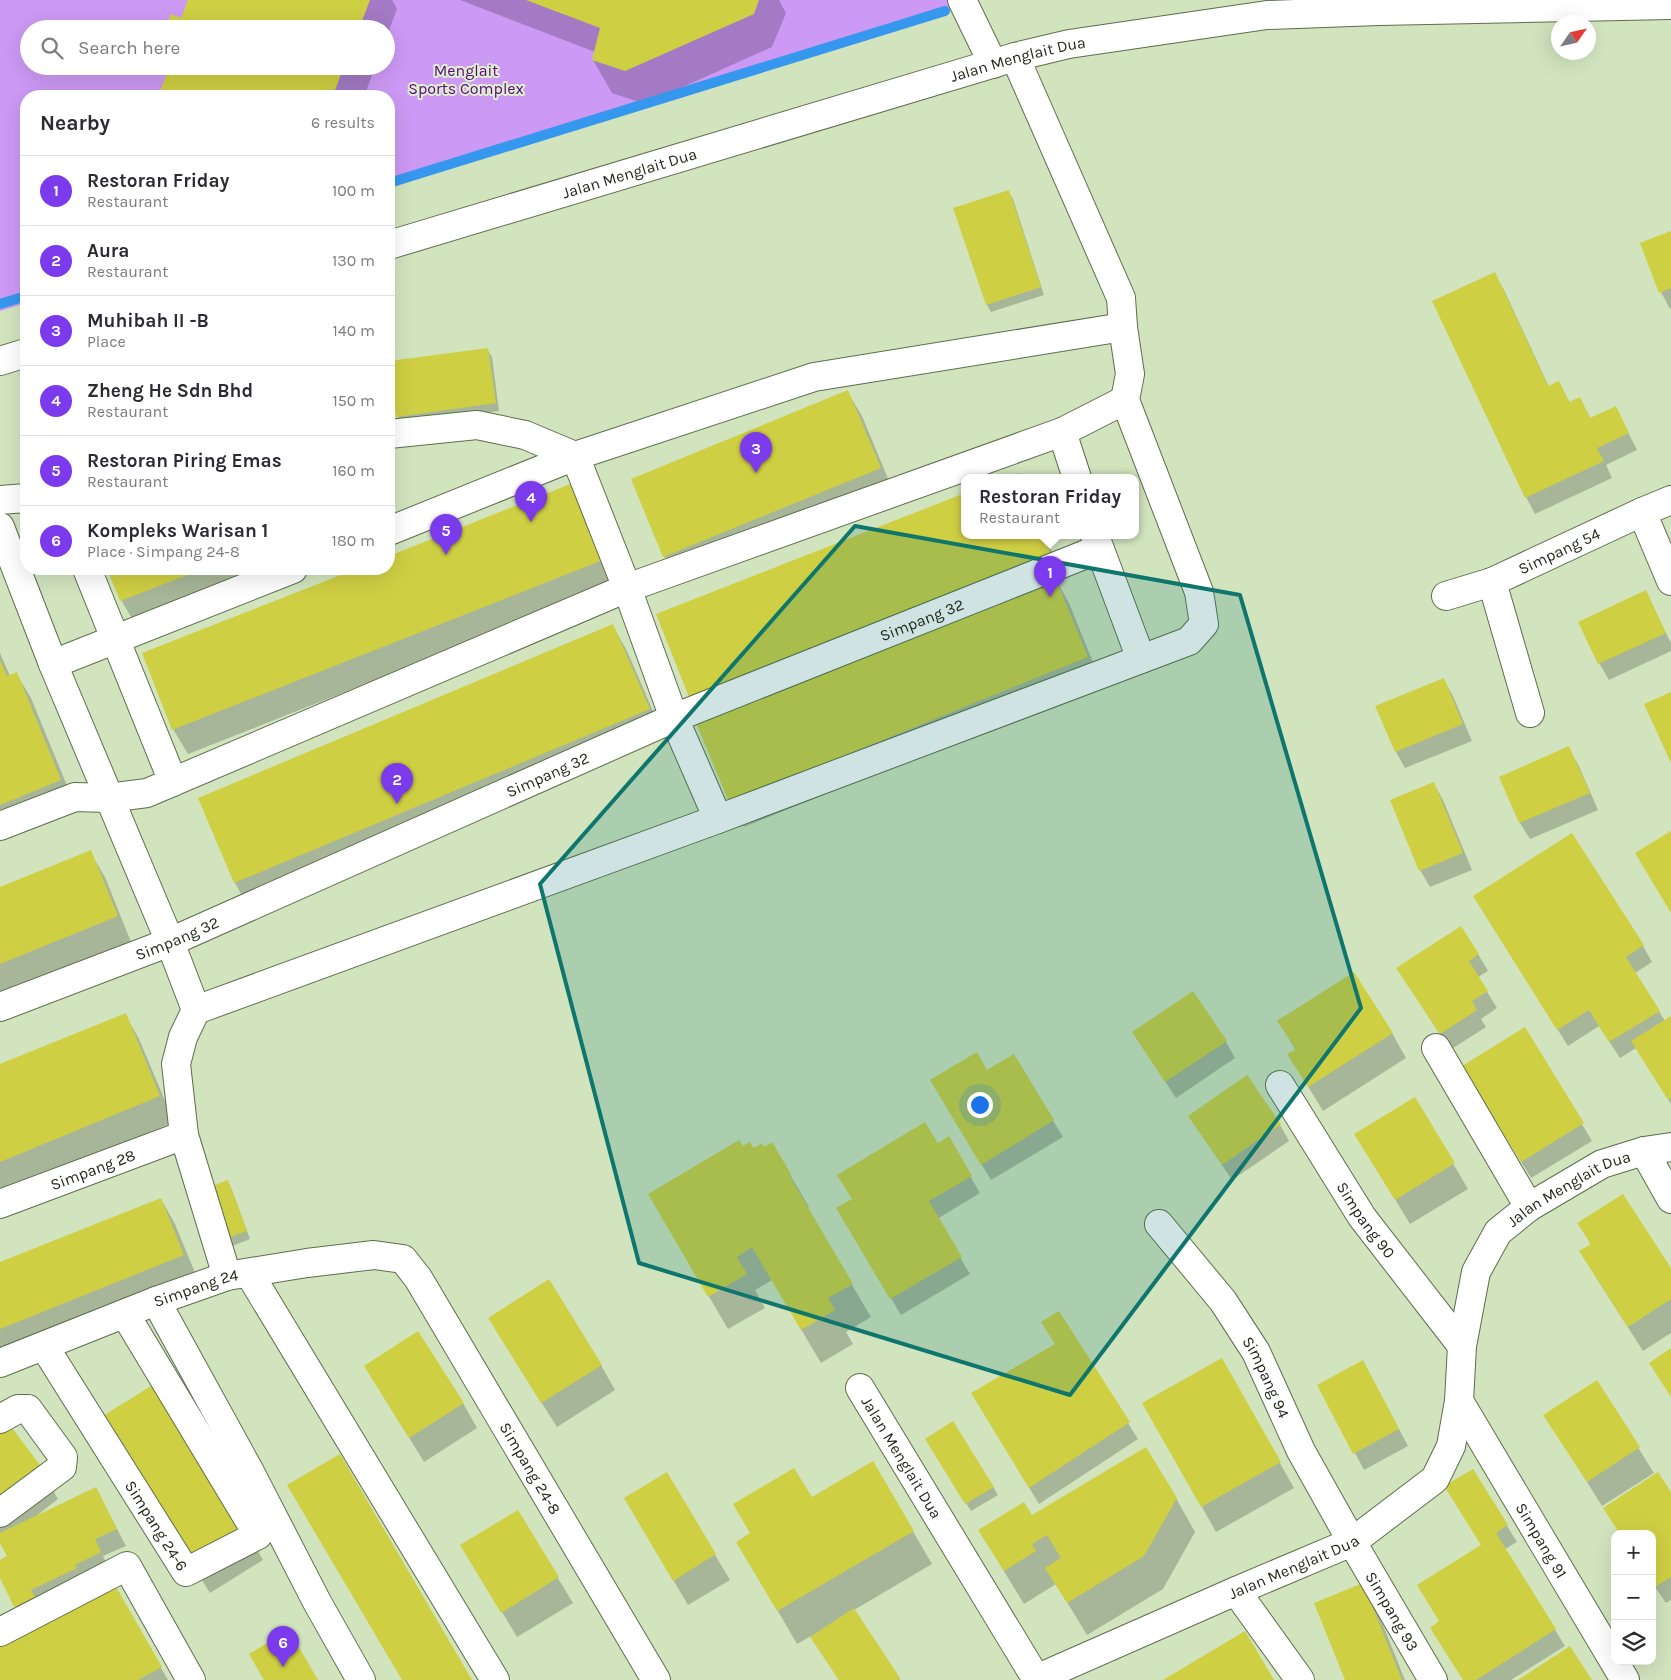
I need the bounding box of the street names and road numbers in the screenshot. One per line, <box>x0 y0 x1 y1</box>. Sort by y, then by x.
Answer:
street label: Jalan Menglait Dua <box>948 33 1087 86</box>
street label: Jalan Menglait Dua <box>560 144 699 202</box>
street label: Simpang 54 <box>1515 524 1603 578</box>
street label: Simpang 32 <box>877 595 967 645</box>
street label: Simpang 32 <box>503 748 592 801</box>
street label: Simpang 32 <box>133 912 222 964</box>
street label: Simpang 28 <box>48 1145 138 1194</box>
street label: Jalan Menglait Dua <box>1503 1147 1633 1231</box>
street label: Simpang 90 <box>1332 1178 1399 1262</box>
street label: Simpang 24 <box>151 1265 240 1311</box>
street label: Simpang 94 <box>1238 1333 1294 1421</box>
street label: Jalan Menglait Dua <box>857 1393 946 1522</box>
street label: Simpang 24-8 <box>495 1419 565 1518</box>
street label: Simpang 24-6 <box>121 1477 192 1574</box>
street label: Simpang 91 <box>1512 1499 1571 1582</box>
street label: Jalan Menglait Dua <box>1226 1531 1363 1603</box>
street label: Simpang 93 <box>1361 1568 1423 1654</box>

